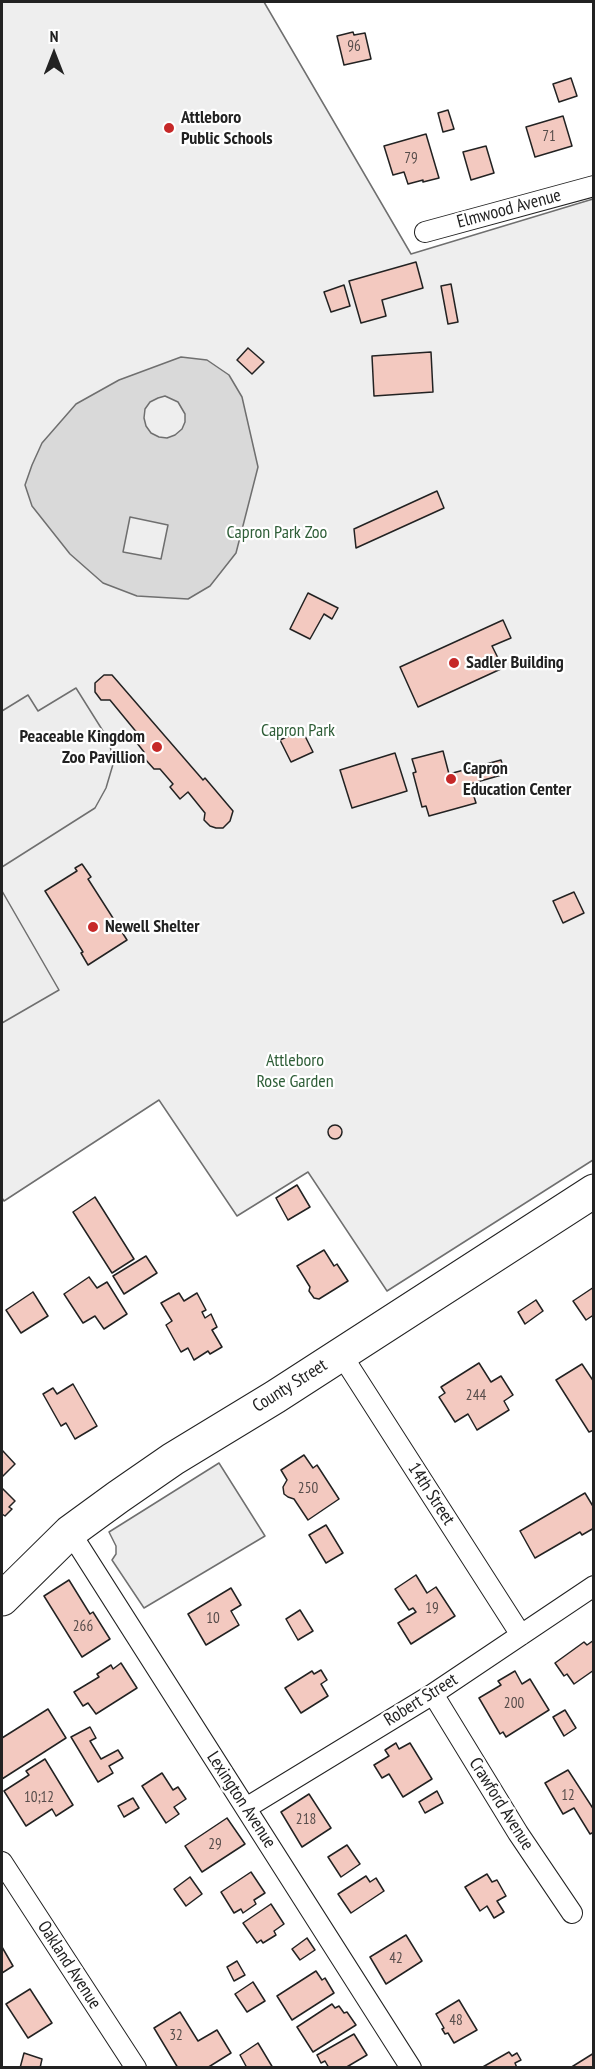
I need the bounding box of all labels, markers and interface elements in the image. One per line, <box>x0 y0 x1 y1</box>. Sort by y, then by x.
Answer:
north arrow <box>24 24 84 84</box>
text: N <box>50 26 58 46</box>
house number: 96 <box>347 38 361 56</box>
place label: Attleboro Public Schools <box>181 107 273 150</box>
marker: Attleboro Public Schools <box>162 121 176 135</box>
house number: 71 <box>542 128 556 146</box>
house number: 79 <box>404 150 418 168</box>
street label: Elmwood Avenue <box>455 185 563 233</box>
park label: Capron Park Zoo <box>227 522 327 544</box>
place label: Sadler Building <box>466 652 564 674</box>
marker: Sadler Building <box>447 656 461 670</box>
park label: Capron Park <box>261 720 335 742</box>
place label: Peaceable Kingdom Zoo Pavillion <box>19 726 145 768</box>
marker: Peaceable Kingdom Zoo Pavillion <box>150 740 164 754</box>
place label: Capron Education Center <box>463 758 571 800</box>
marker: Capron Education Center <box>444 772 458 786</box>
place label: Newell Shelter <box>105 916 199 938</box>
marker: Newell Shelter <box>86 920 100 934</box>
park label: Attleboro Rose Garden <box>256 1050 334 1092</box>
street label: County Street <box>249 1355 331 1417</box>
house number: 244 <box>466 1387 486 1405</box>
street label: 14th Street <box>403 1459 459 1529</box>
house number: 250 <box>298 1480 318 1498</box>
house number: 19 <box>425 1600 439 1618</box>
house number: 10 <box>206 1610 220 1628</box>
house number: 266 <box>73 1618 93 1636</box>
street label: Robert Street <box>380 1669 462 1731</box>
house number: 200 <box>504 1695 524 1713</box>
street label: Lexington Avenue <box>202 1748 280 1852</box>
street label: Crawford Avenue <box>464 1754 538 1854</box>
house number: 12 <box>561 1787 575 1805</box>
house number: 10;12 <box>24 1789 54 1807</box>
house number: 218 <box>296 1811 316 1829</box>
house number: 29 <box>208 1836 222 1854</box>
street label: Oakland Avenue <box>33 1917 105 2013</box>
house number: 42 <box>389 1950 403 1968</box>
house number: 48 <box>449 2012 463 2030</box>
house number: 32 <box>169 2027 183 2045</box>

